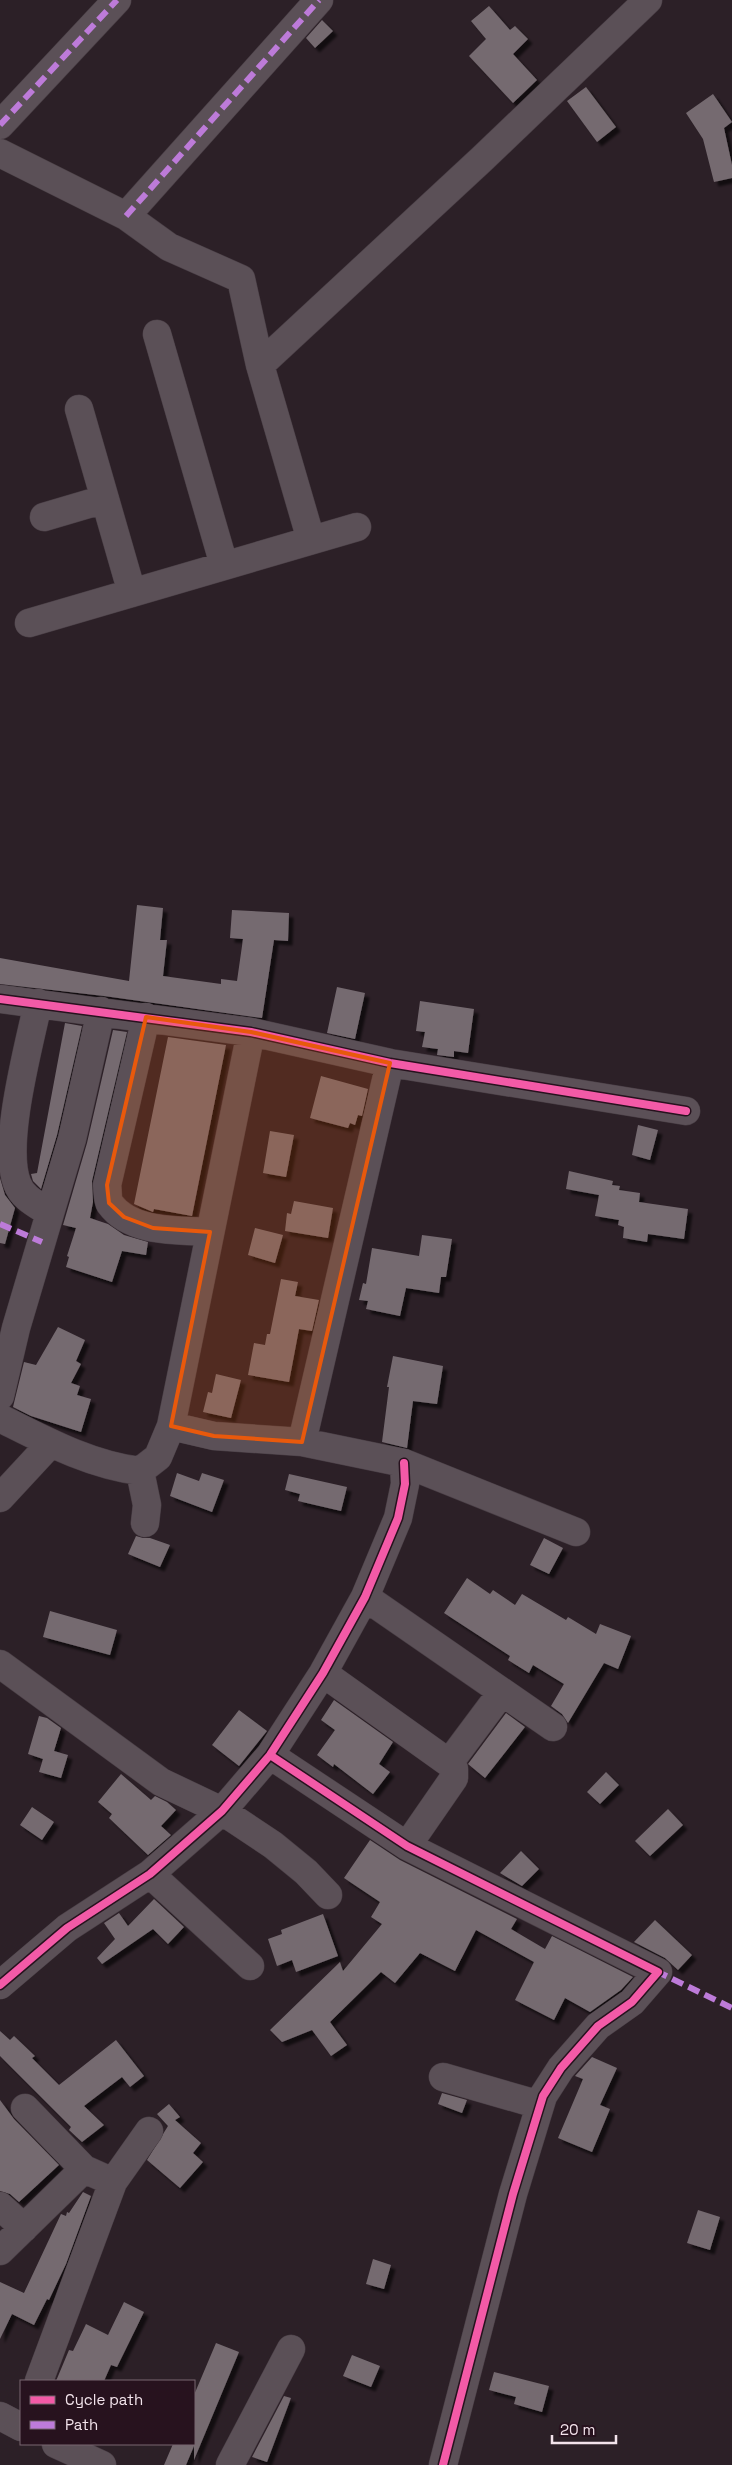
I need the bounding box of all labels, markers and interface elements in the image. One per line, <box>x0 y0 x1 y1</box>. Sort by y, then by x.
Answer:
legend <box>20 2380 195 2445</box>
text: Cycle path <box>65 2390 143 2409</box>
scale bar <box>552 2412 616 2444</box>
text: Path <box>65 2415 98 2434</box>
text: 20 m <box>560 2420 595 2439</box>

